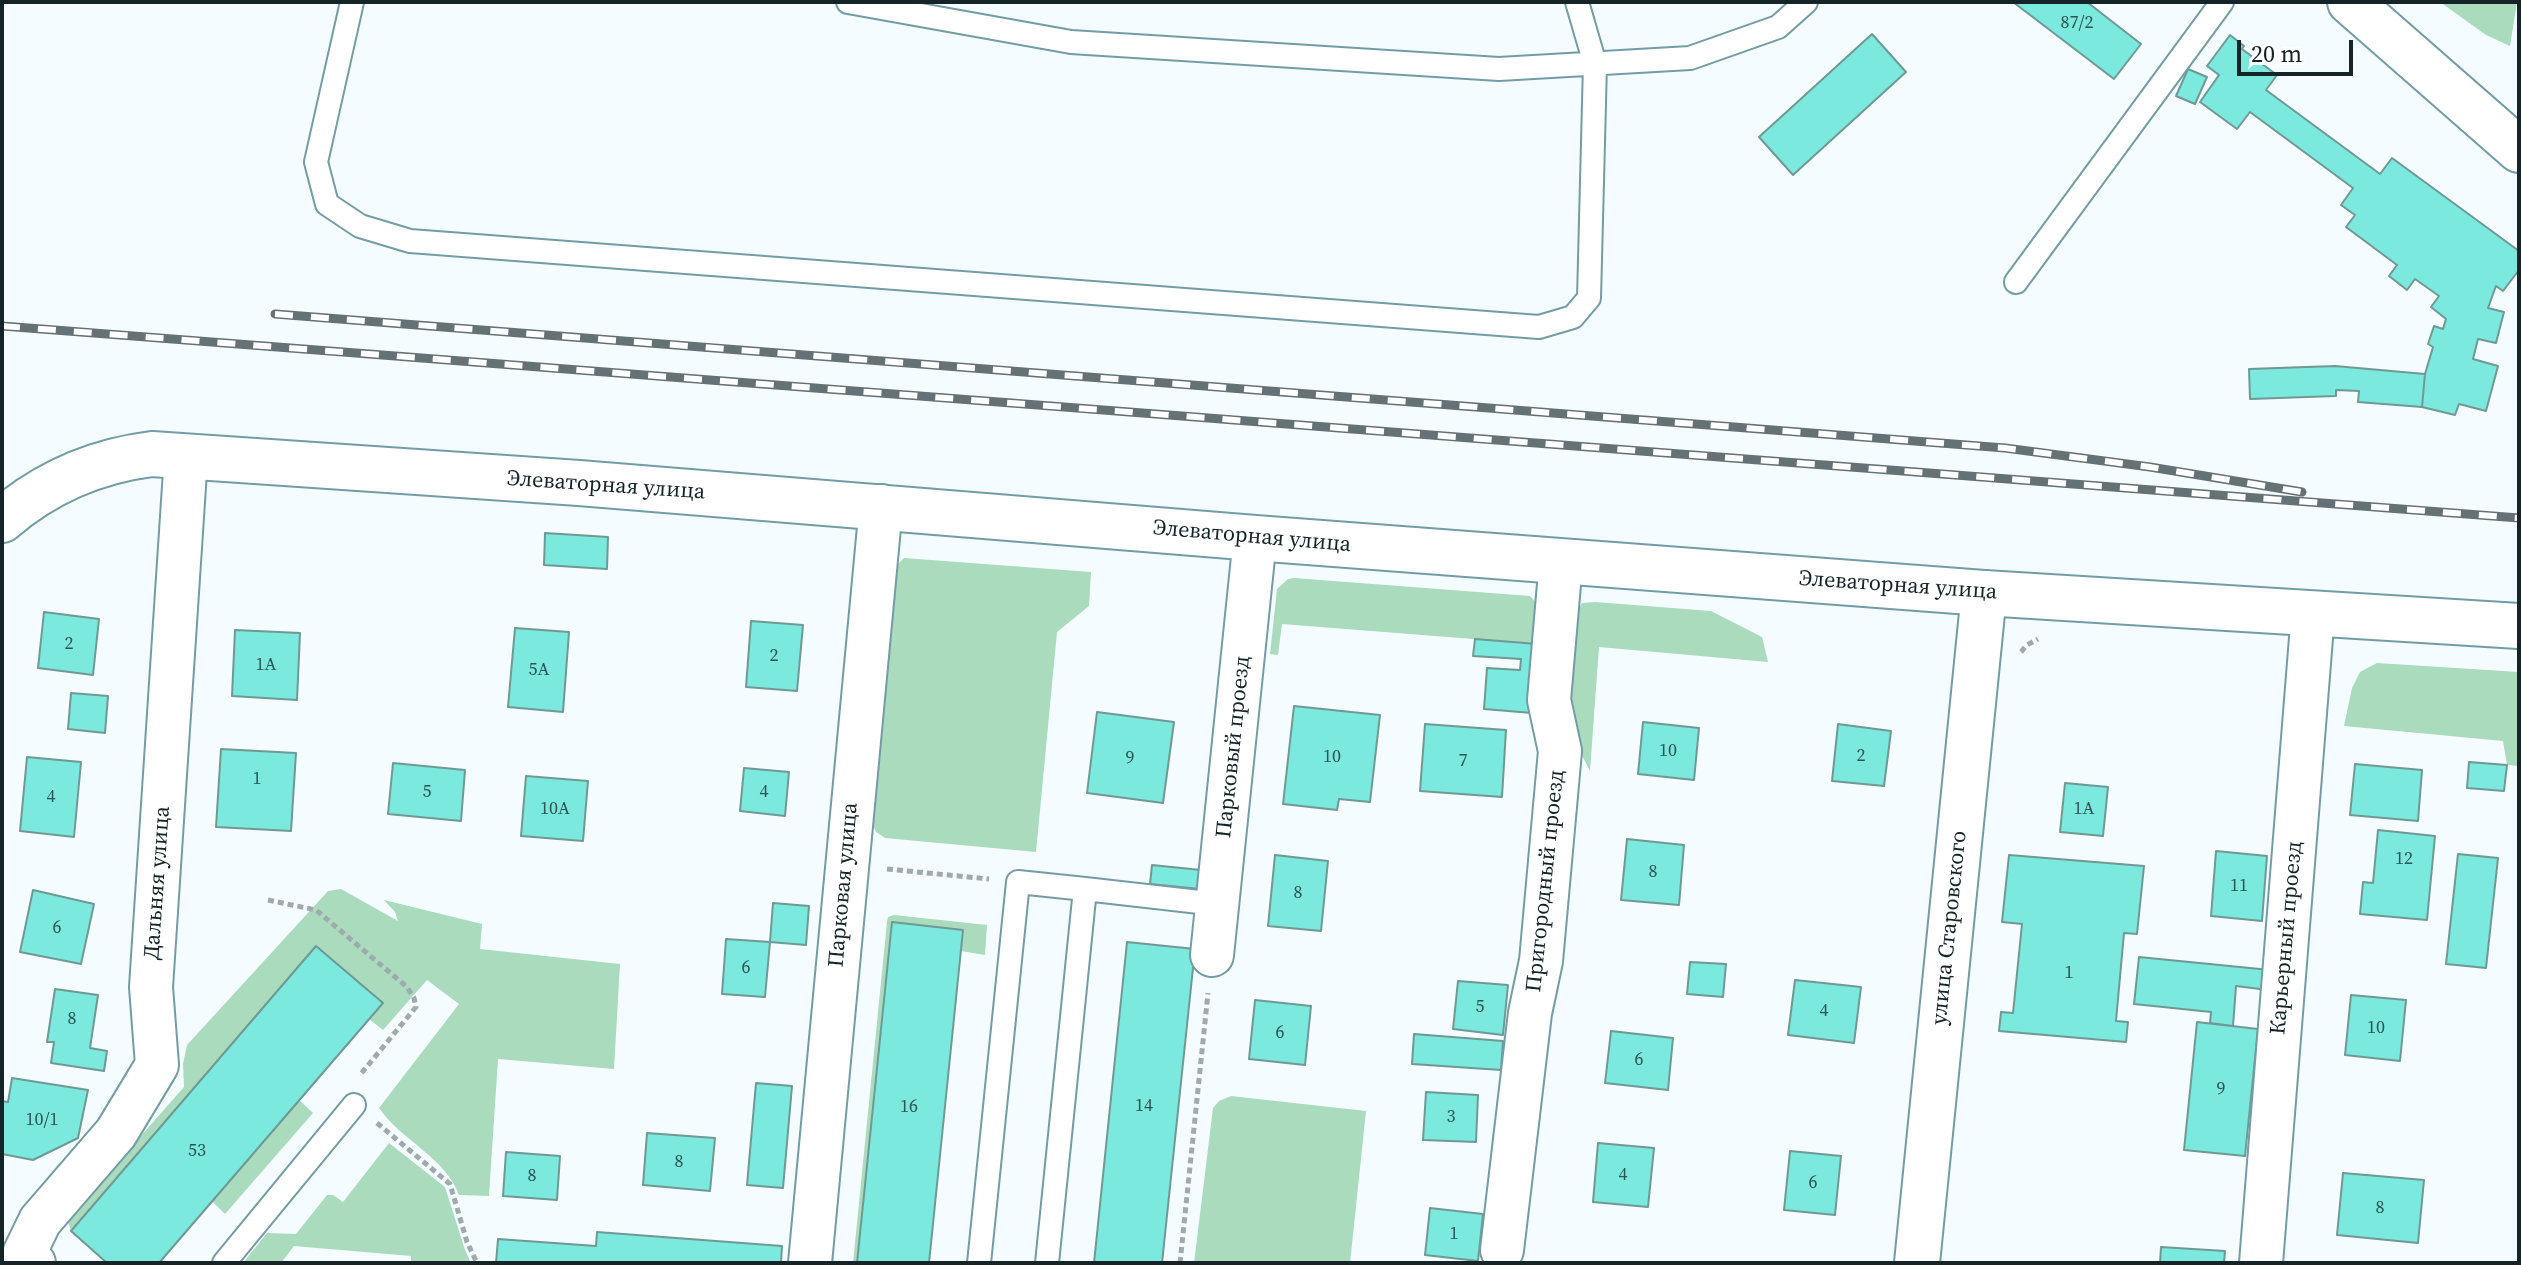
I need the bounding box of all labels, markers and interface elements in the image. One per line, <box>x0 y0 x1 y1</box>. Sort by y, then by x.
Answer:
house number: 87/2 <box>2061 12 2093 34</box>
scale bar <box>2241 24 2357 74</box>
text: 20 m <box>2251 37 2302 70</box>
street label: Элеваторная улица <box>506 466 706 506</box>
street label: Элеваторная улица <box>1152 515 1352 559</box>
street label: Элеваторная улица <box>1798 566 1998 606</box>
house number: 2 <box>65 633 73 655</box>
house number: 2 <box>770 645 778 667</box>
house number: 1А <box>256 654 276 676</box>
street label: Парковый проезд <box>1211 655 1257 839</box>
house number: 5А <box>529 659 549 681</box>
house number: 10 <box>1659 740 1677 762</box>
house number: 2 <box>1857 745 1865 767</box>
house number: 10 <box>1323 746 1341 768</box>
house number: 9 <box>1126 747 1134 769</box>
house number: 7 <box>1459 750 1467 772</box>
house number: 1 <box>253 768 261 790</box>
street label: Пригородный проезд <box>1521 769 1571 993</box>
house number: 5 <box>423 781 431 803</box>
house number: 4 <box>760 781 768 803</box>
house number: 4 <box>47 786 55 808</box>
house number: 10А <box>540 798 570 820</box>
house number: 1А <box>2074 798 2094 820</box>
street label: Парковая улица <box>824 802 864 968</box>
street label: Дальняя улица <box>139 805 177 961</box>
street label: улица Старовского <box>1927 830 1973 1026</box>
street label: Карьерный проезд <box>2265 840 2309 1036</box>
house number: 12 <box>2395 848 2413 870</box>
house number: 8 <box>1649 861 1657 883</box>
house number: 11 <box>2230 875 2248 897</box>
house number: 8 <box>1294 882 1302 904</box>
house number: 6 <box>53 917 61 939</box>
house number: 6 <box>742 957 750 979</box>
house number: 1 <box>2065 962 2073 984</box>
house number: 5 <box>1476 996 1484 1018</box>
house number: 4 <box>1820 1000 1828 1022</box>
house number: 8 <box>68 1008 76 1030</box>
house number: 10 <box>2367 1017 2385 1039</box>
house number: 6 <box>1276 1022 1284 1044</box>
house number: 6 <box>1635 1049 1643 1071</box>
house number: 9 <box>2217 1078 2225 1100</box>
house number: 14 <box>1135 1095 1153 1117</box>
house number: 16 <box>900 1096 918 1118</box>
house number: 3 <box>1447 1106 1455 1128</box>
house number: 10/1 <box>26 1109 58 1131</box>
house number: 53 <box>188 1140 206 1162</box>
house number: 8 <box>675 1151 683 1173</box>
house number: 4 <box>1619 1164 1627 1186</box>
house number: 8 <box>528 1165 536 1187</box>
house number: 6 <box>1809 1172 1817 1194</box>
house number: 8 <box>2376 1197 2384 1219</box>
house number: 1 <box>1450 1223 1458 1245</box>

